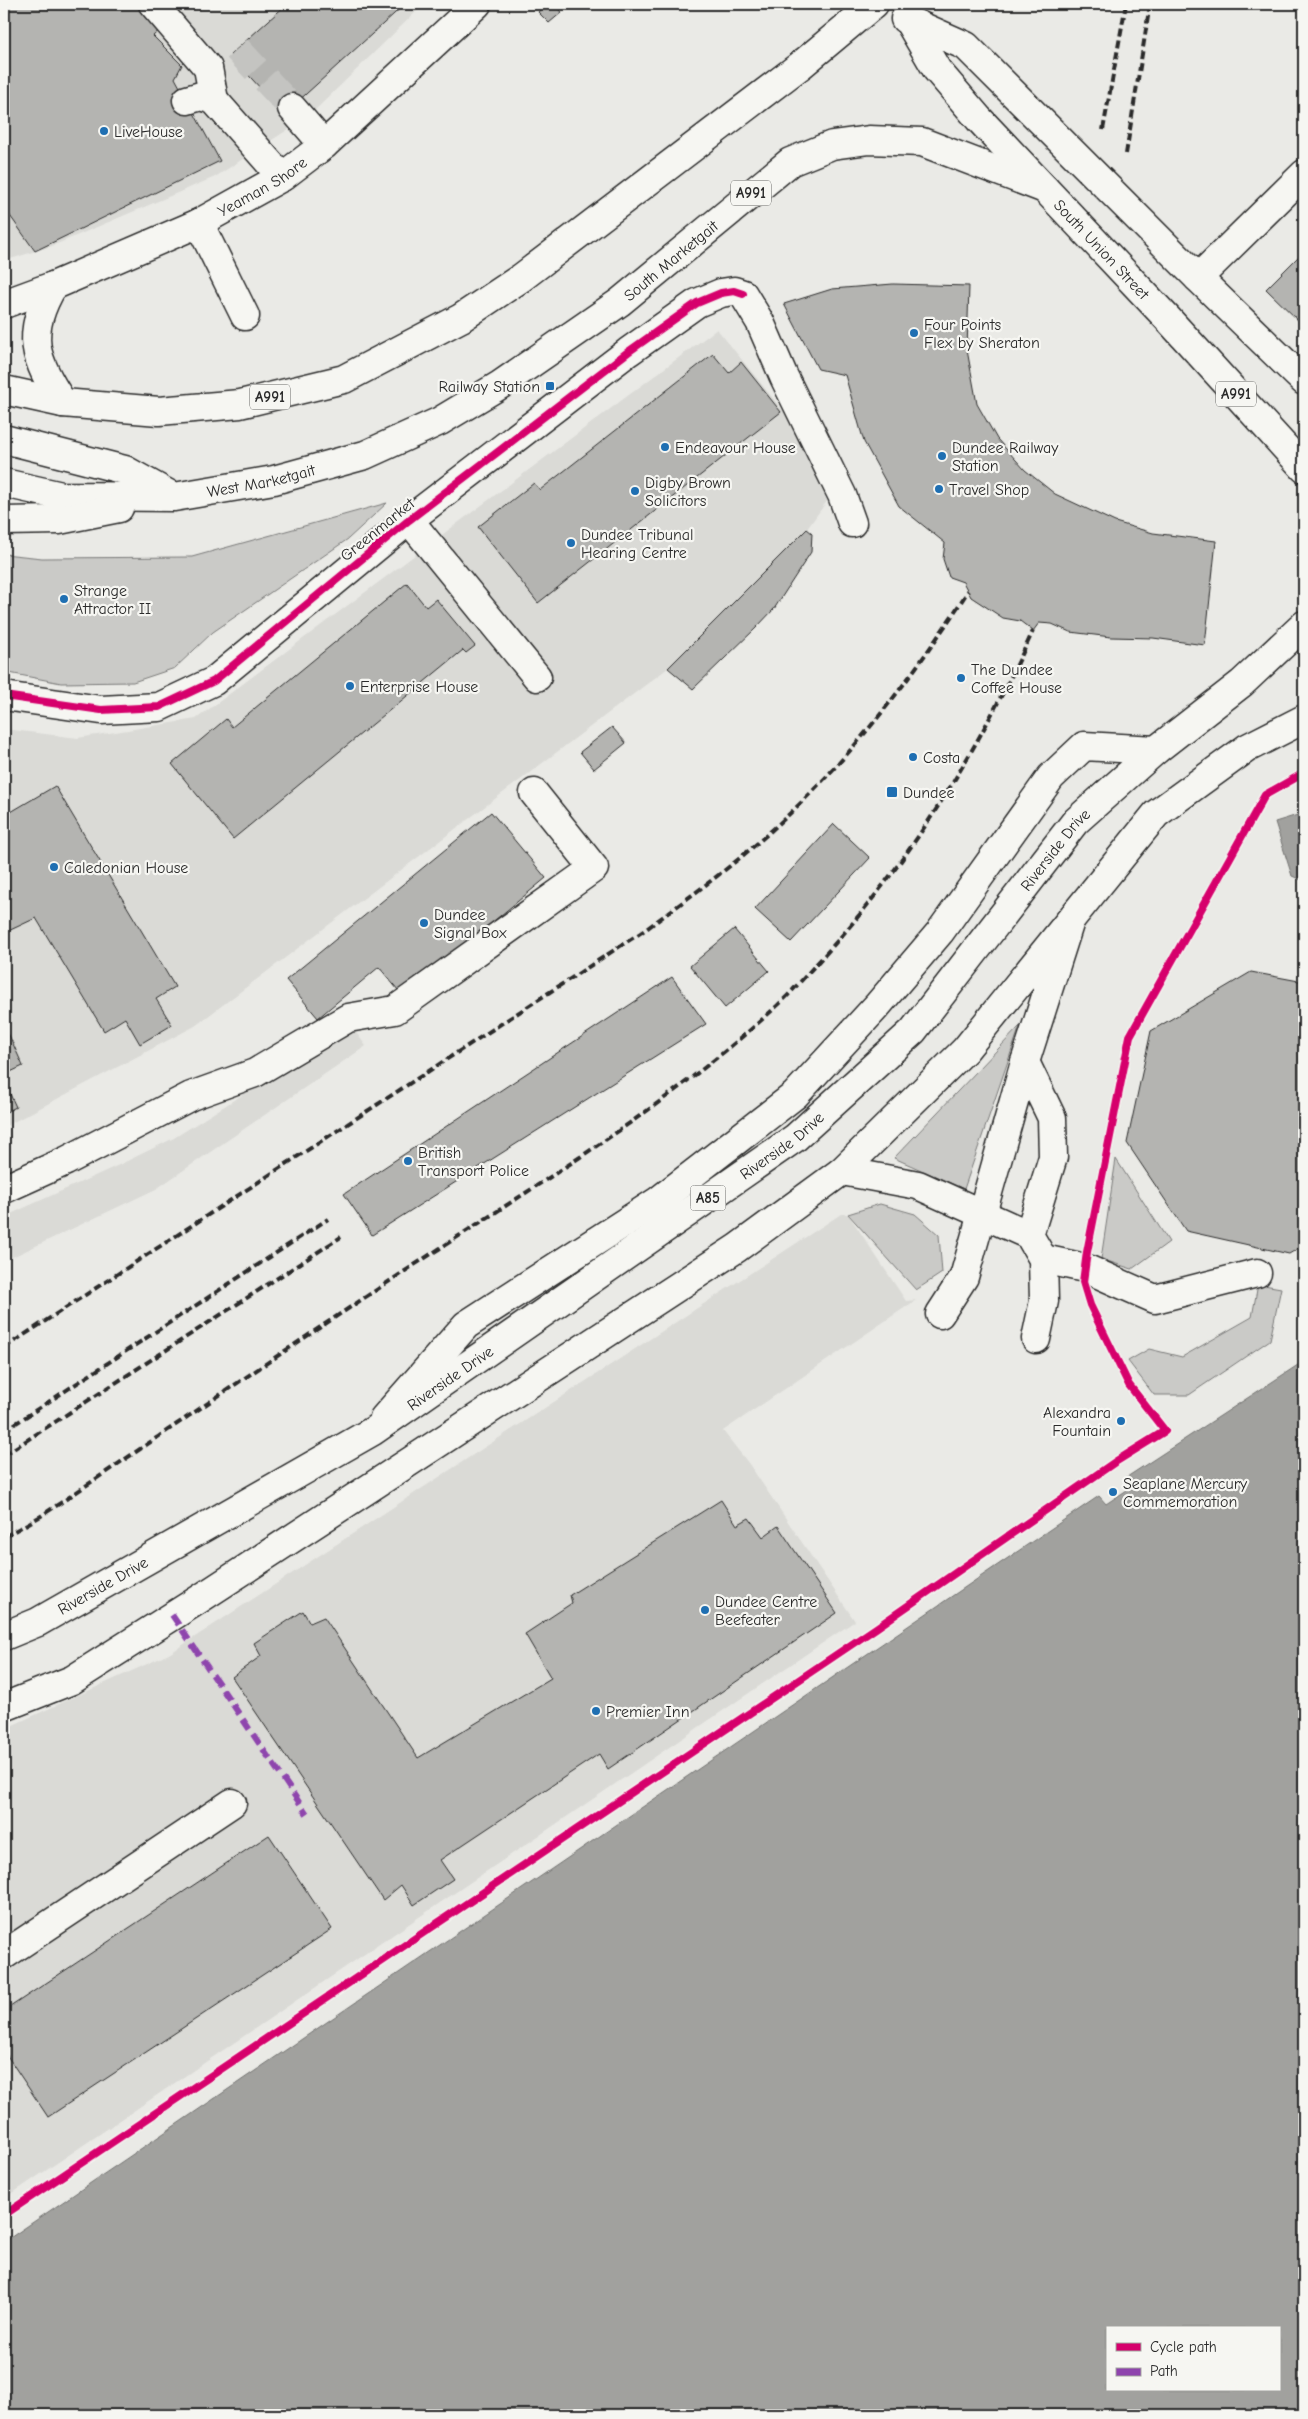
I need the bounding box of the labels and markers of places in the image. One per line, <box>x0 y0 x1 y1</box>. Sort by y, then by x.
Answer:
place label: LiveHouse <box>114 123 183 141</box>
marker: LiveHouse <box>98 125 110 137</box>
place label: Four Points Flex by Sheraton <box>924 316 1040 352</box>
marker: Four Points Flex by Sheraton <box>908 327 920 339</box>
place label: Railway Station <box>439 378 540 396</box>
marker: Railway Station <box>544 380 556 392</box>
place label: Endeavour House <box>675 439 796 457</box>
place label: Dundee Railway Station <box>952 439 1059 475</box>
marker: Endeavour House <box>659 441 671 453</box>
marker: Dundee Railway Station <box>936 450 948 462</box>
place label: Digby Brown Solicitors <box>645 474 731 510</box>
place label: Travel Shop <box>949 481 1029 499</box>
marker: Travel Shop <box>933 483 945 495</box>
marker: Digby Brown Solicitors <box>629 485 641 497</box>
place label: Dundee Tribunal Hearing Centre <box>581 526 694 562</box>
marker: Dundee Tribunal Hearing Centre <box>565 537 577 549</box>
place label: Strange Attractor II <box>74 582 151 618</box>
marker: Strange Attractor II <box>58 593 70 605</box>
place label: The Dundee Coffee House <box>971 661 1062 697</box>
marker: The Dundee Coffee House <box>955 672 967 684</box>
place label: Enterprise House <box>360 678 478 696</box>
marker: Enterprise House <box>344 680 356 692</box>
place label: Costa <box>923 749 960 767</box>
marker: Costa <box>907 751 919 763</box>
place label: Dundee <box>903 784 955 802</box>
marker: Dundee <box>885 785 899 799</box>
place label: Caledonian House <box>64 859 188 877</box>
marker: Caledonian House <box>48 861 60 873</box>
place label: Dundee Signal Box <box>434 906 507 942</box>
marker: Dundee Signal Box <box>418 917 430 929</box>
place label: British Transport Police <box>418 1144 529 1180</box>
marker: British Transport Police <box>402 1155 414 1167</box>
place label: Alexandra Fountain <box>1043 1404 1111 1440</box>
marker: Alexandra Fountain <box>1115 1415 1127 1427</box>
place label: Seaplane Mercury Commemoration <box>1123 1475 1248 1511</box>
marker: Seaplane Mercury Commemoration <box>1107 1486 1119 1498</box>
place label: Dundee Centre Beefeater <box>715 1593 817 1629</box>
marker: Dundee Centre Beefeater <box>699 1604 711 1616</box>
place label: Premier Inn <box>606 1703 690 1721</box>
marker: Premier Inn <box>590 1705 602 1717</box>

